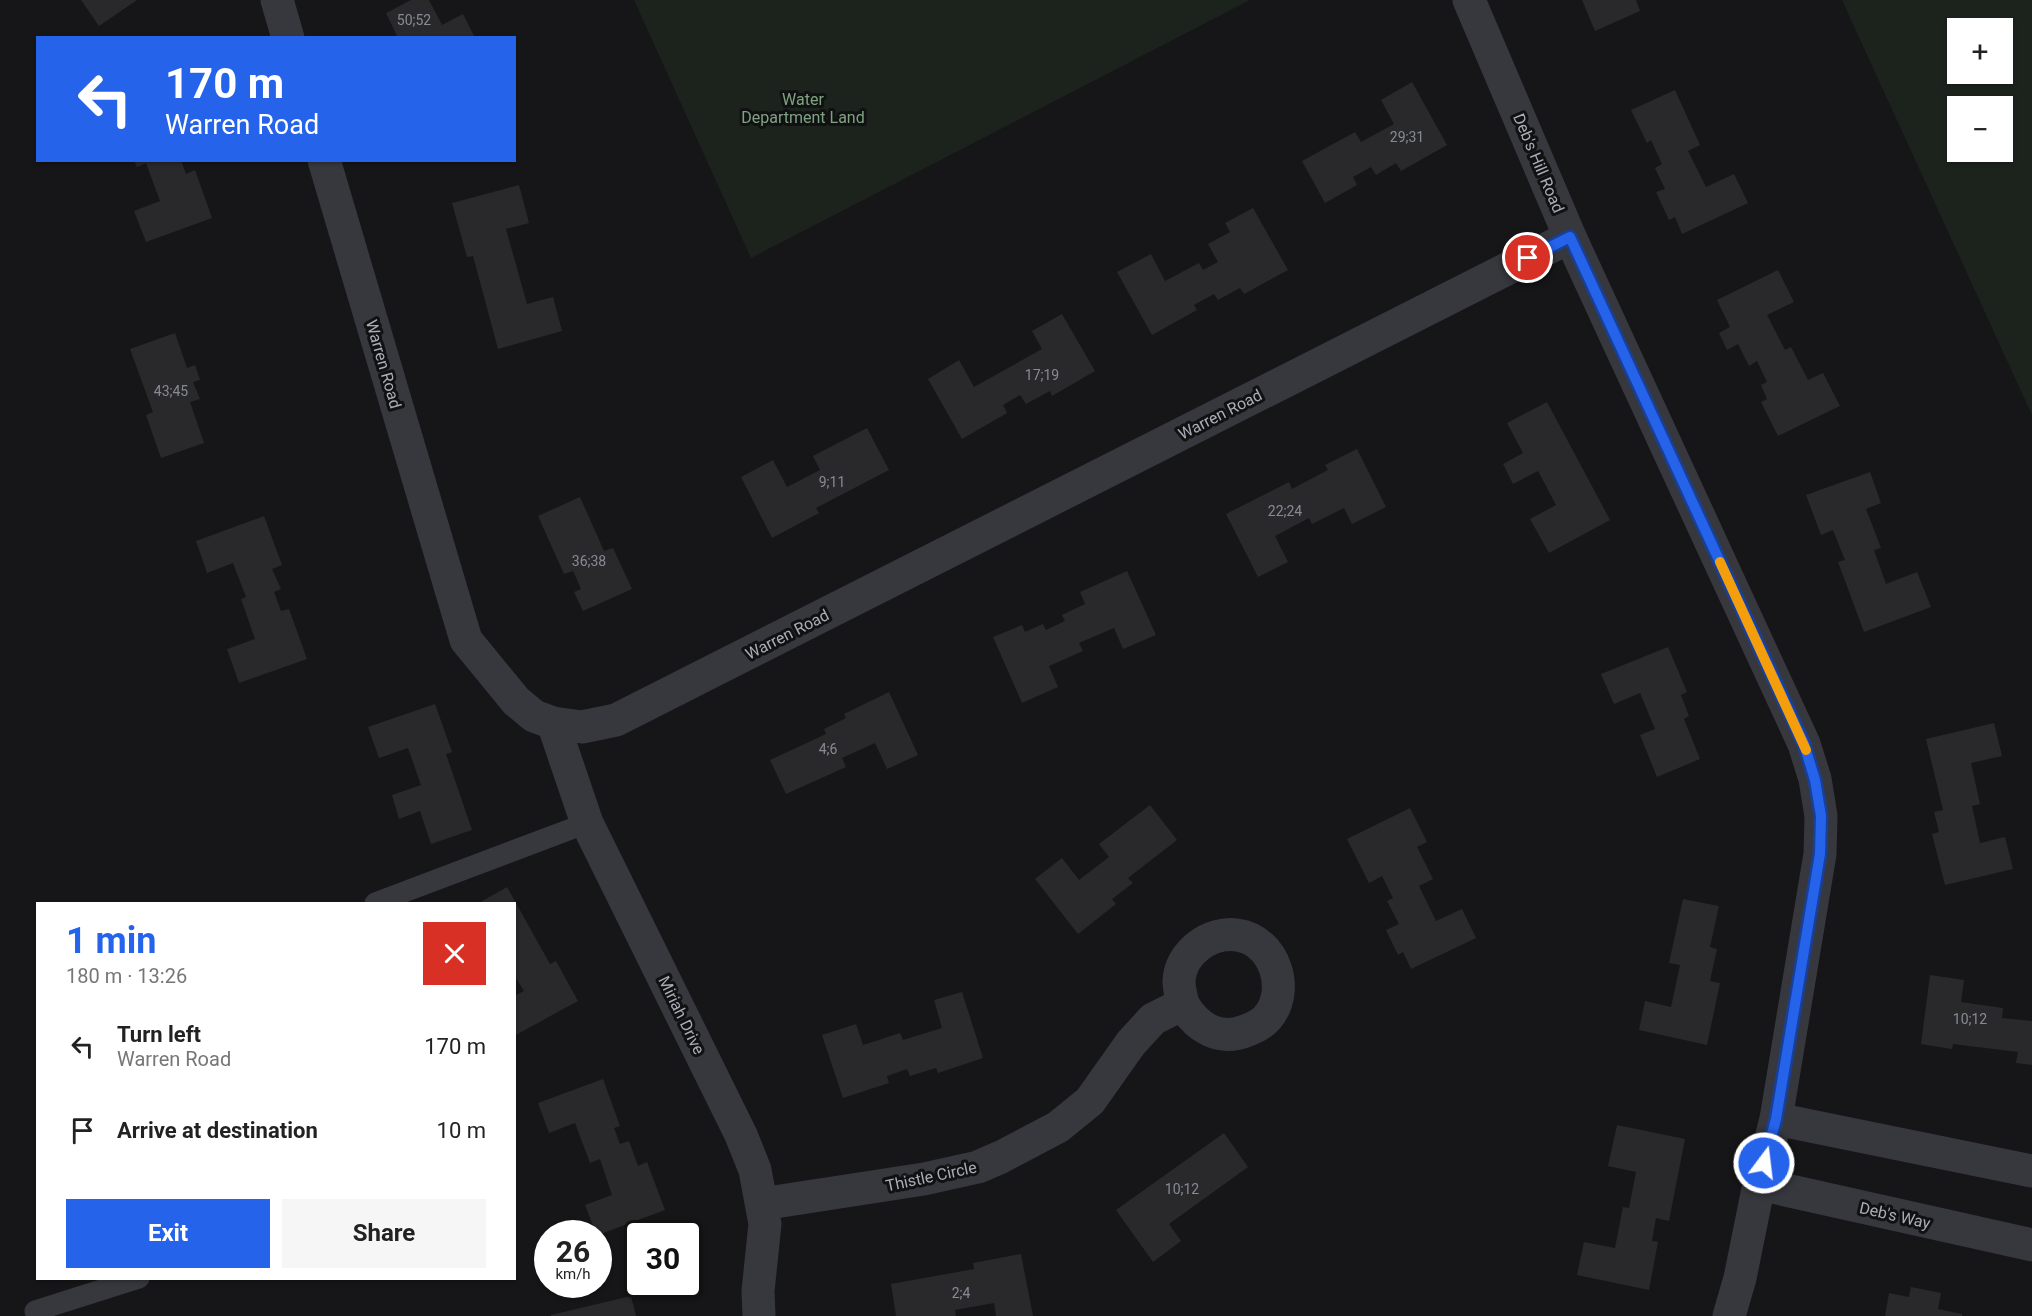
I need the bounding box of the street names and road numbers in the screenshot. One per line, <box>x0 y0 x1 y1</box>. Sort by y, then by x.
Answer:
street label: Deb's Hill Road <box>1509 111 1568 216</box>
street label: Warren Road <box>362 318 405 411</box>
street label: Warren Road <box>1175 385 1265 444</box>
street label: Warren Road <box>742 605 832 664</box>
street label: Miriah Drive <box>654 973 709 1057</box>
street label: Thistle Circle <box>884 1158 978 1195</box>
street label: Deb's Way <box>1858 1198 1933 1233</box>

